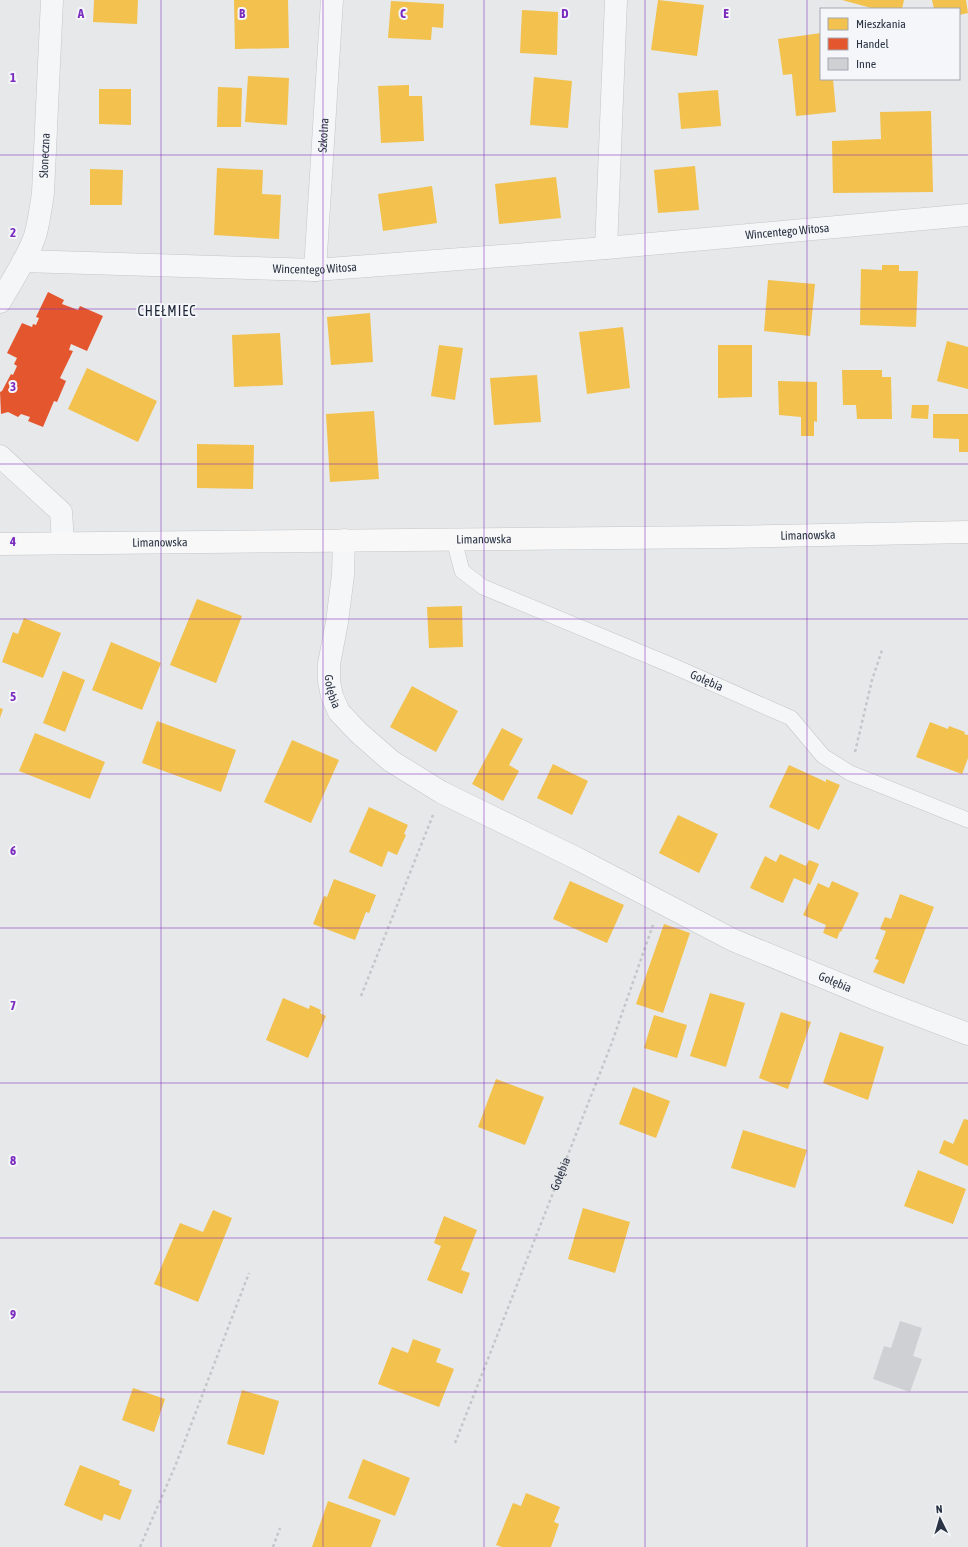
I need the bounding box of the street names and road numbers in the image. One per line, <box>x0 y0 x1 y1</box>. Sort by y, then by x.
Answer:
street label: Szkolna <box>315 118 332 153</box>
street label: Słoneczna <box>37 133 53 178</box>
street label: Wincentego Witosa <box>745 221 830 242</box>
street label: Wincentego Witosa <box>272 260 357 277</box>
street label: Limanowska <box>780 528 836 543</box>
street label: Limanowska <box>456 532 512 547</box>
street label: Limanowska <box>132 535 188 550</box>
street label: Gołębia <box>688 667 725 694</box>
street label: Gołębia <box>322 675 344 711</box>
street label: Gołębia <box>816 969 854 995</box>
street label: Gołębia <box>548 1155 573 1193</box>

